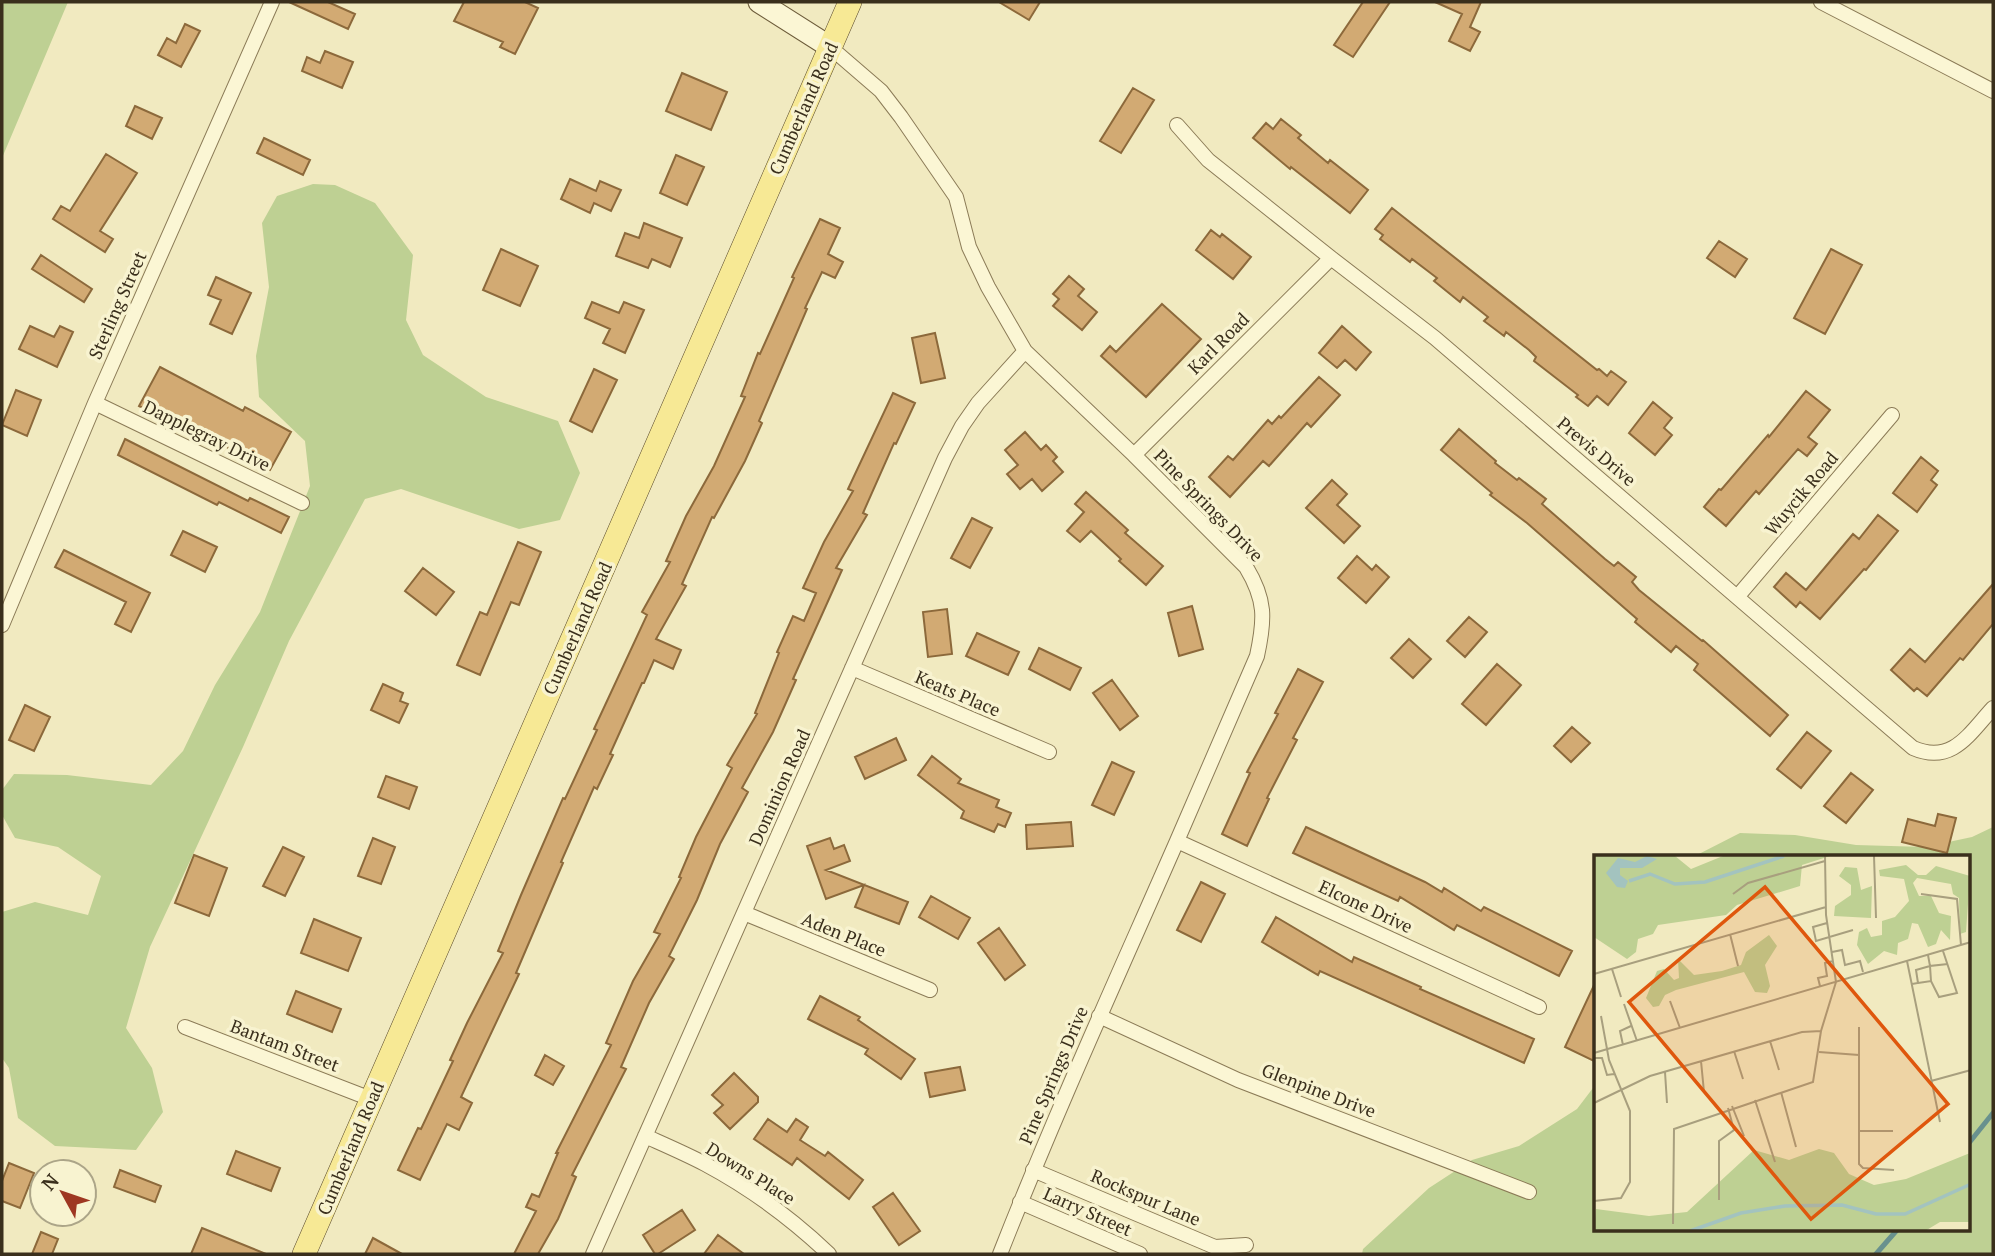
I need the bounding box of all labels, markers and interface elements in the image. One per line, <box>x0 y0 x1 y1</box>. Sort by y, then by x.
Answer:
street label: Cumberland Road <box>763 38 843 178</box>
street label: Sterling Street <box>83 247 152 363</box>
street label: Karl Road <box>1182 307 1254 379</box>
street label: Dapplegray Drive <box>139 394 275 476</box>
street label: Previs Drive <box>1553 411 1641 491</box>
street label: Pine Springs Drive <box>1149 444 1269 566</box>
street label: Wuycik Road <box>1759 446 1843 540</box>
street label: Cumberland Road <box>537 558 617 698</box>
street label: Keats Place <box>912 664 1004 722</box>
street label: Dominion Road <box>743 725 815 849</box>
inset map <box>1594 855 1970 1232</box>
street label: Elcone Drive <box>1315 874 1417 938</box>
street label: Aden Place <box>798 906 890 962</box>
street label: Pine Springs Drive <box>1013 1002 1093 1148</box>
street label: Bantam Street <box>227 1013 343 1077</box>
street label: Glenpine Drive <box>1259 1057 1379 1123</box>
street label: Cumberland Road <box>311 1078 389 1218</box>
street label: Downs Place <box>702 1136 800 1210</box>
north arrow <box>28 1158 98 1228</box>
street label: Rockspur Lane <box>1087 1163 1205 1231</box>
text: N <box>35 1168 64 1195</box>
street label: Larry Street <box>1040 1181 1136 1241</box>

